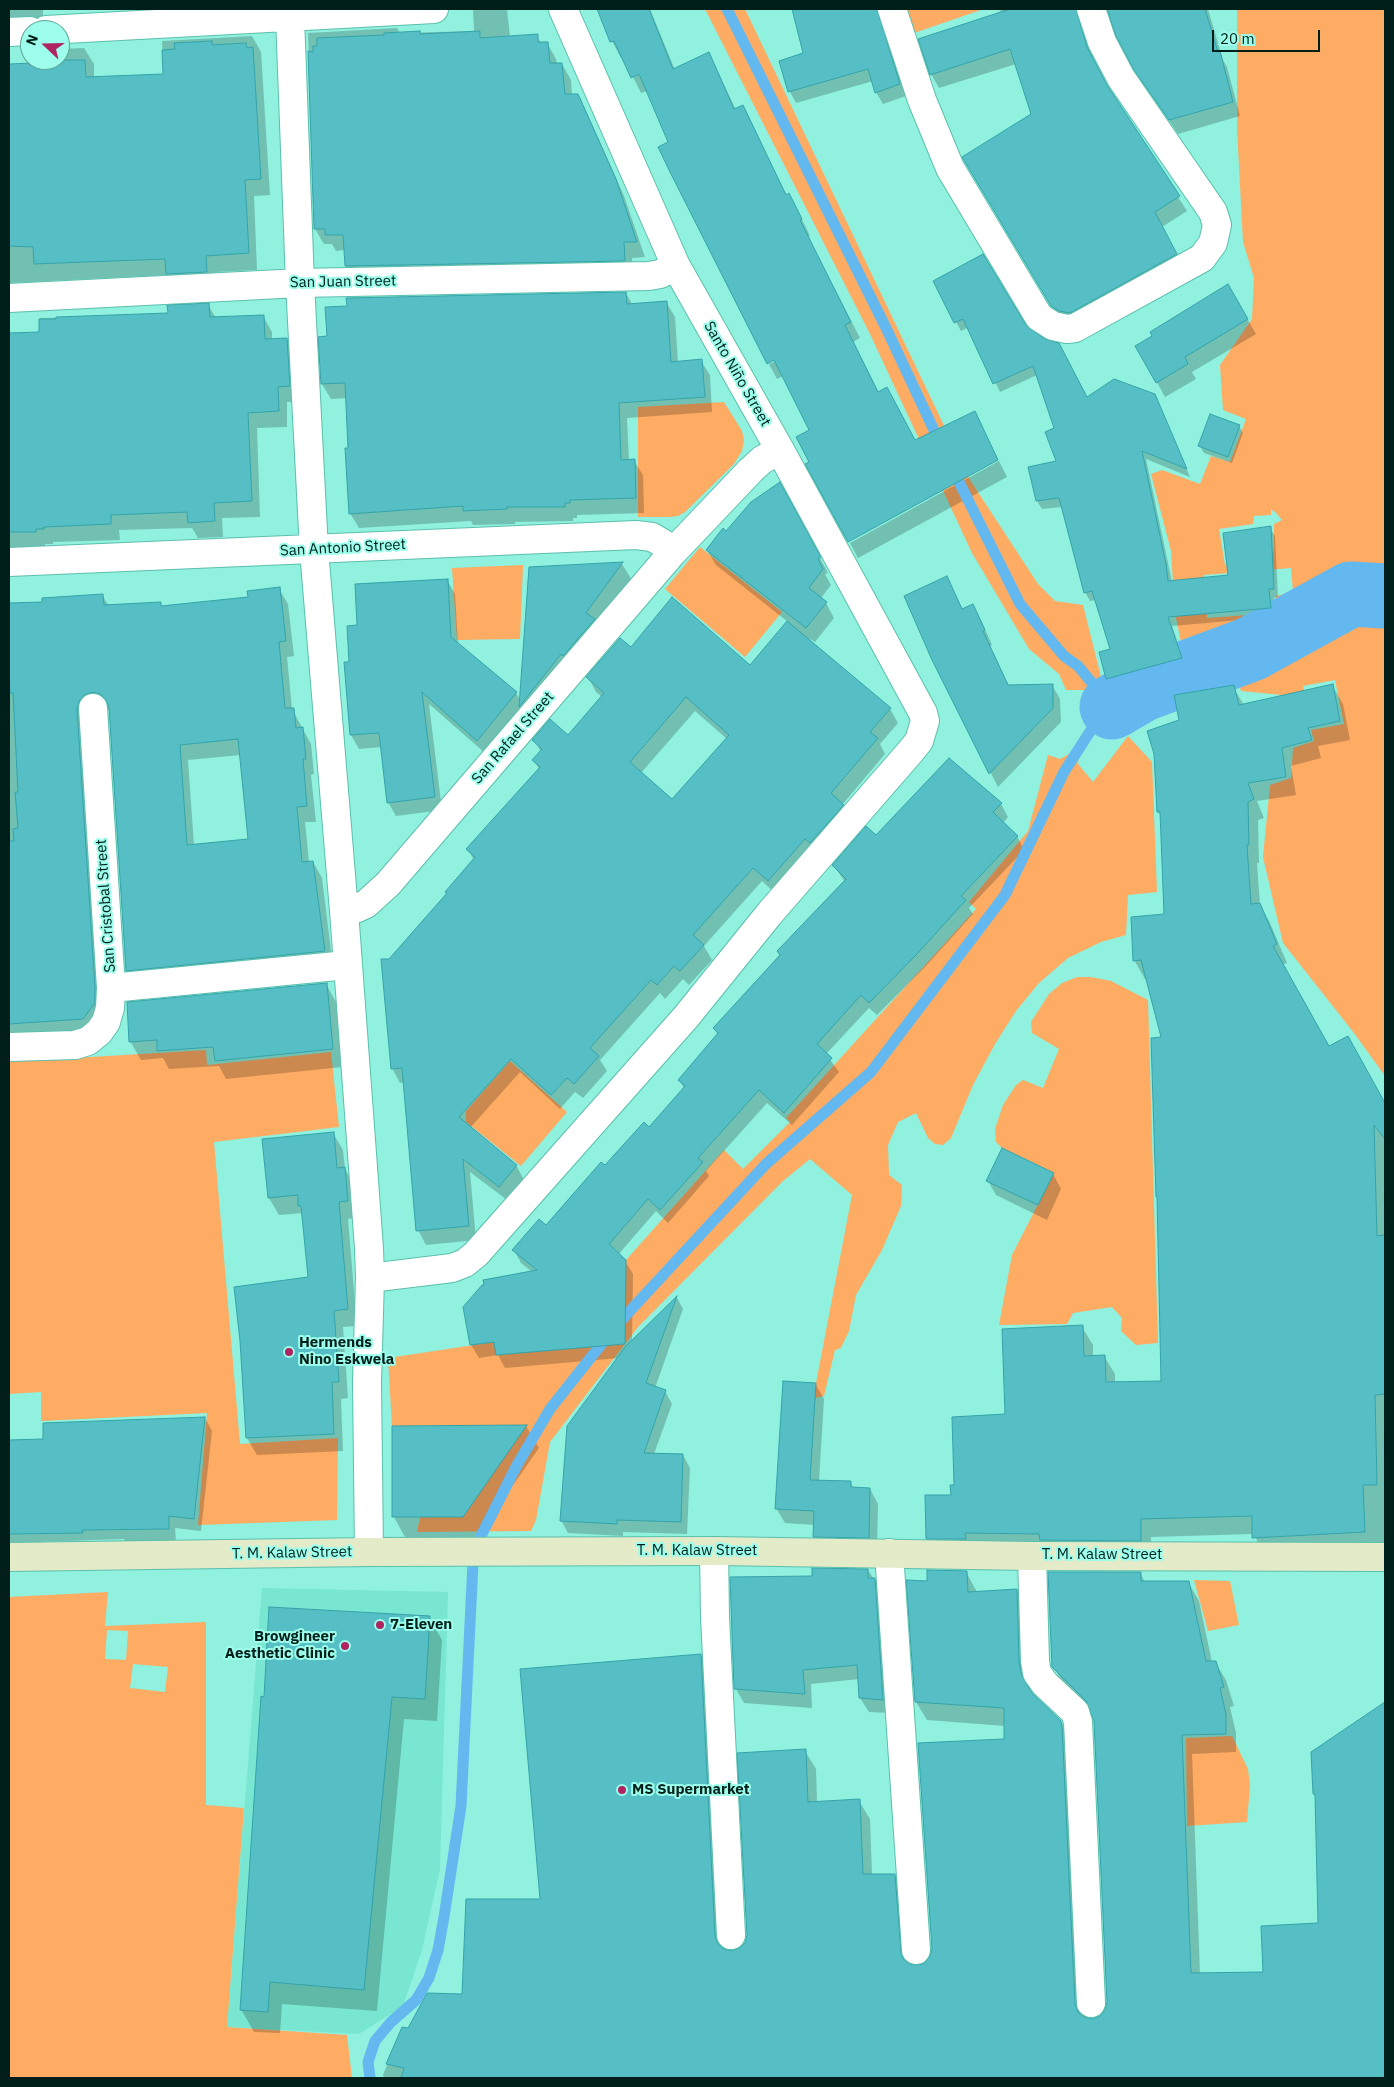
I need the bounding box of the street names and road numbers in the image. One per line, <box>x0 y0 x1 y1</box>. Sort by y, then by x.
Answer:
street label: San Juan Street <box>290 272 396 292</box>
street label: Santo Niño Street <box>700 318 774 430</box>
street label: San Antonio Street <box>280 536 406 560</box>
street label: San Rafael Street <box>468 688 558 788</box>
street label: San Cristobal Street <box>92 839 120 973</box>
street label: T. M. Kalaw Street <box>637 1542 757 1560</box>
street label: T. M. Kalaw Street <box>232 1543 352 1563</box>
street label: T. M. Kalaw Street <box>1042 1546 1162 1564</box>

